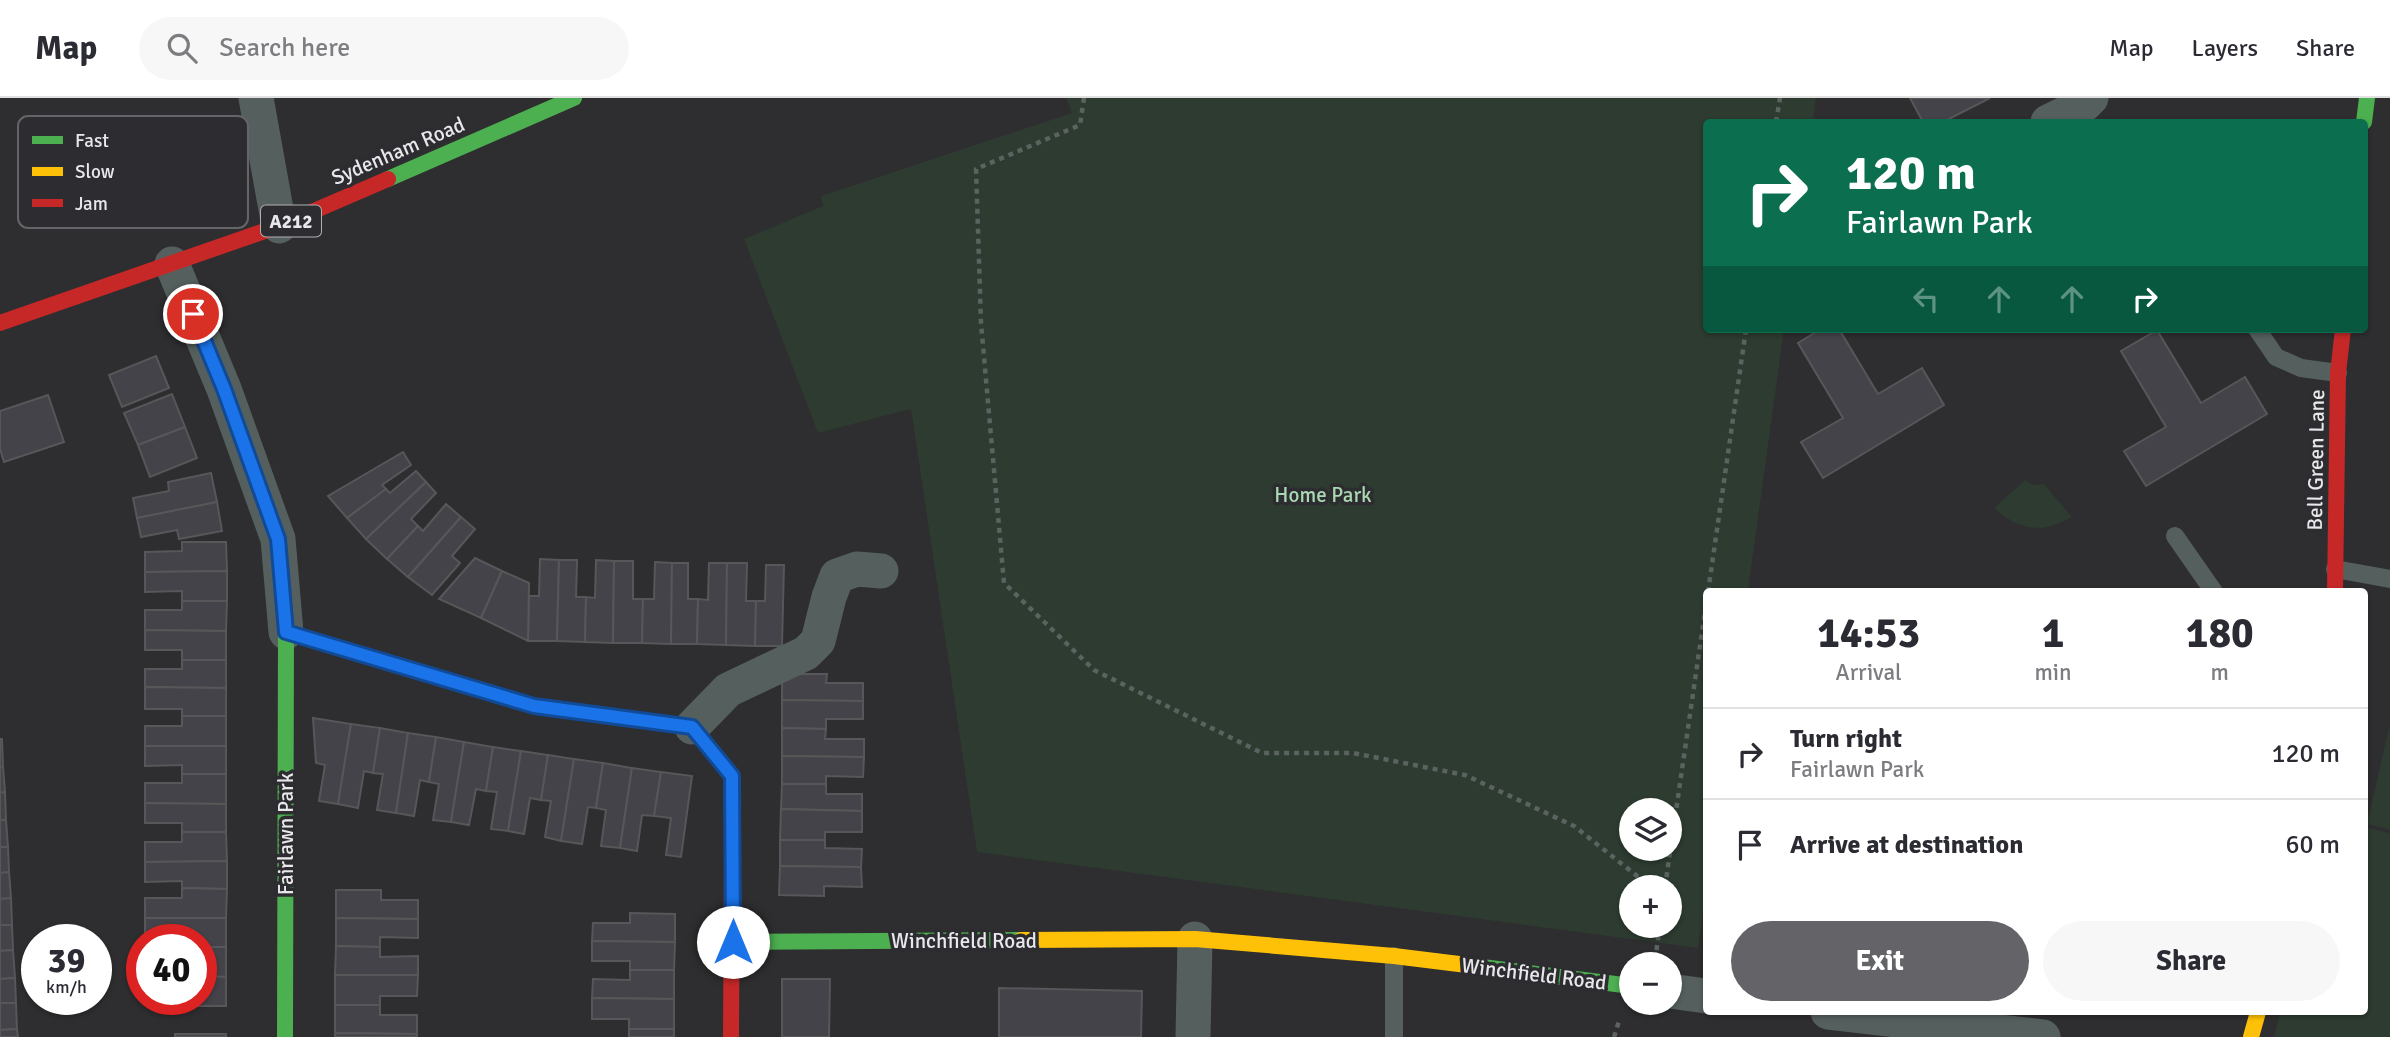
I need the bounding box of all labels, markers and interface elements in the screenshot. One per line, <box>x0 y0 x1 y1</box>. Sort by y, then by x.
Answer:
search box <box>139 17 629 80</box>
text: Map <box>35 28 97 69</box>
icon: search <box>163 29 201 67</box>
text: Search here <box>219 32 350 64</box>
text: Map <box>2109 33 2154 63</box>
text: Layers <box>2192 33 2258 63</box>
text: Share <box>2296 33 2355 63</box>
street label: Sydenham Road <box>327 111 469 191</box>
legend <box>18 116 248 228</box>
text: Fast <box>75 129 109 153</box>
text: 120 m <box>1846 143 1976 203</box>
icon: right <box>1731 147 1822 238</box>
text: Slow <box>75 160 115 184</box>
text: Jam <box>75 192 108 216</box>
text: Fairlawn Park <box>1846 203 2033 242</box>
road number: A212 <box>261 206 321 237</box>
icon: left <box>1907 280 1945 318</box>
icon: ahead <box>1980 280 2018 318</box>
icon: ahead <box>2053 280 2091 318</box>
icon: right <box>2126 280 2164 318</box>
pin <box>163 284 223 344</box>
icon: arrive <box>174 295 212 333</box>
street label: Bell Green Lane <box>2302 389 2330 531</box>
park label: Home Park <box>1274 482 1372 508</box>
text: 14:53 <box>1817 608 1920 659</box>
text: 1 <box>2042 608 2064 659</box>
text: 180 <box>2186 608 2254 659</box>
text: Arrival <box>1836 658 1902 687</box>
text: min <box>2034 658 2072 687</box>
text: m <box>2211 658 2229 687</box>
text: Turn right <box>1790 723 1902 755</box>
icon: right <box>1731 735 1769 773</box>
text: 120 m <box>2271 738 2340 770</box>
text: Fairlawn Park <box>1790 755 1924 784</box>
street label: Fairlawn Park <box>273 772 299 895</box>
map controls <box>1619 798 1682 1015</box>
button: layers <box>1619 798 1682 861</box>
icon: arrive <box>1731 826 1769 864</box>
text: Arrive at destination <box>1790 829 2023 861</box>
text: 60 m <box>2285 829 2340 861</box>
button: + <box>1619 875 1682 938</box>
position arrow <box>696 905 770 979</box>
button: Exit <box>1731 921 2029 1001</box>
button: Share <box>2043 921 2340 1001</box>
speed limit sign: 40 <box>126 924 217 1015</box>
street label: Winchfield Road <box>891 928 1037 954</box>
text: 39 <box>48 939 85 982</box>
street label: Winchfield Road <box>1460 952 1608 996</box>
button: − <box>1619 952 1682 1015</box>
text: km/h <box>46 976 87 998</box>

